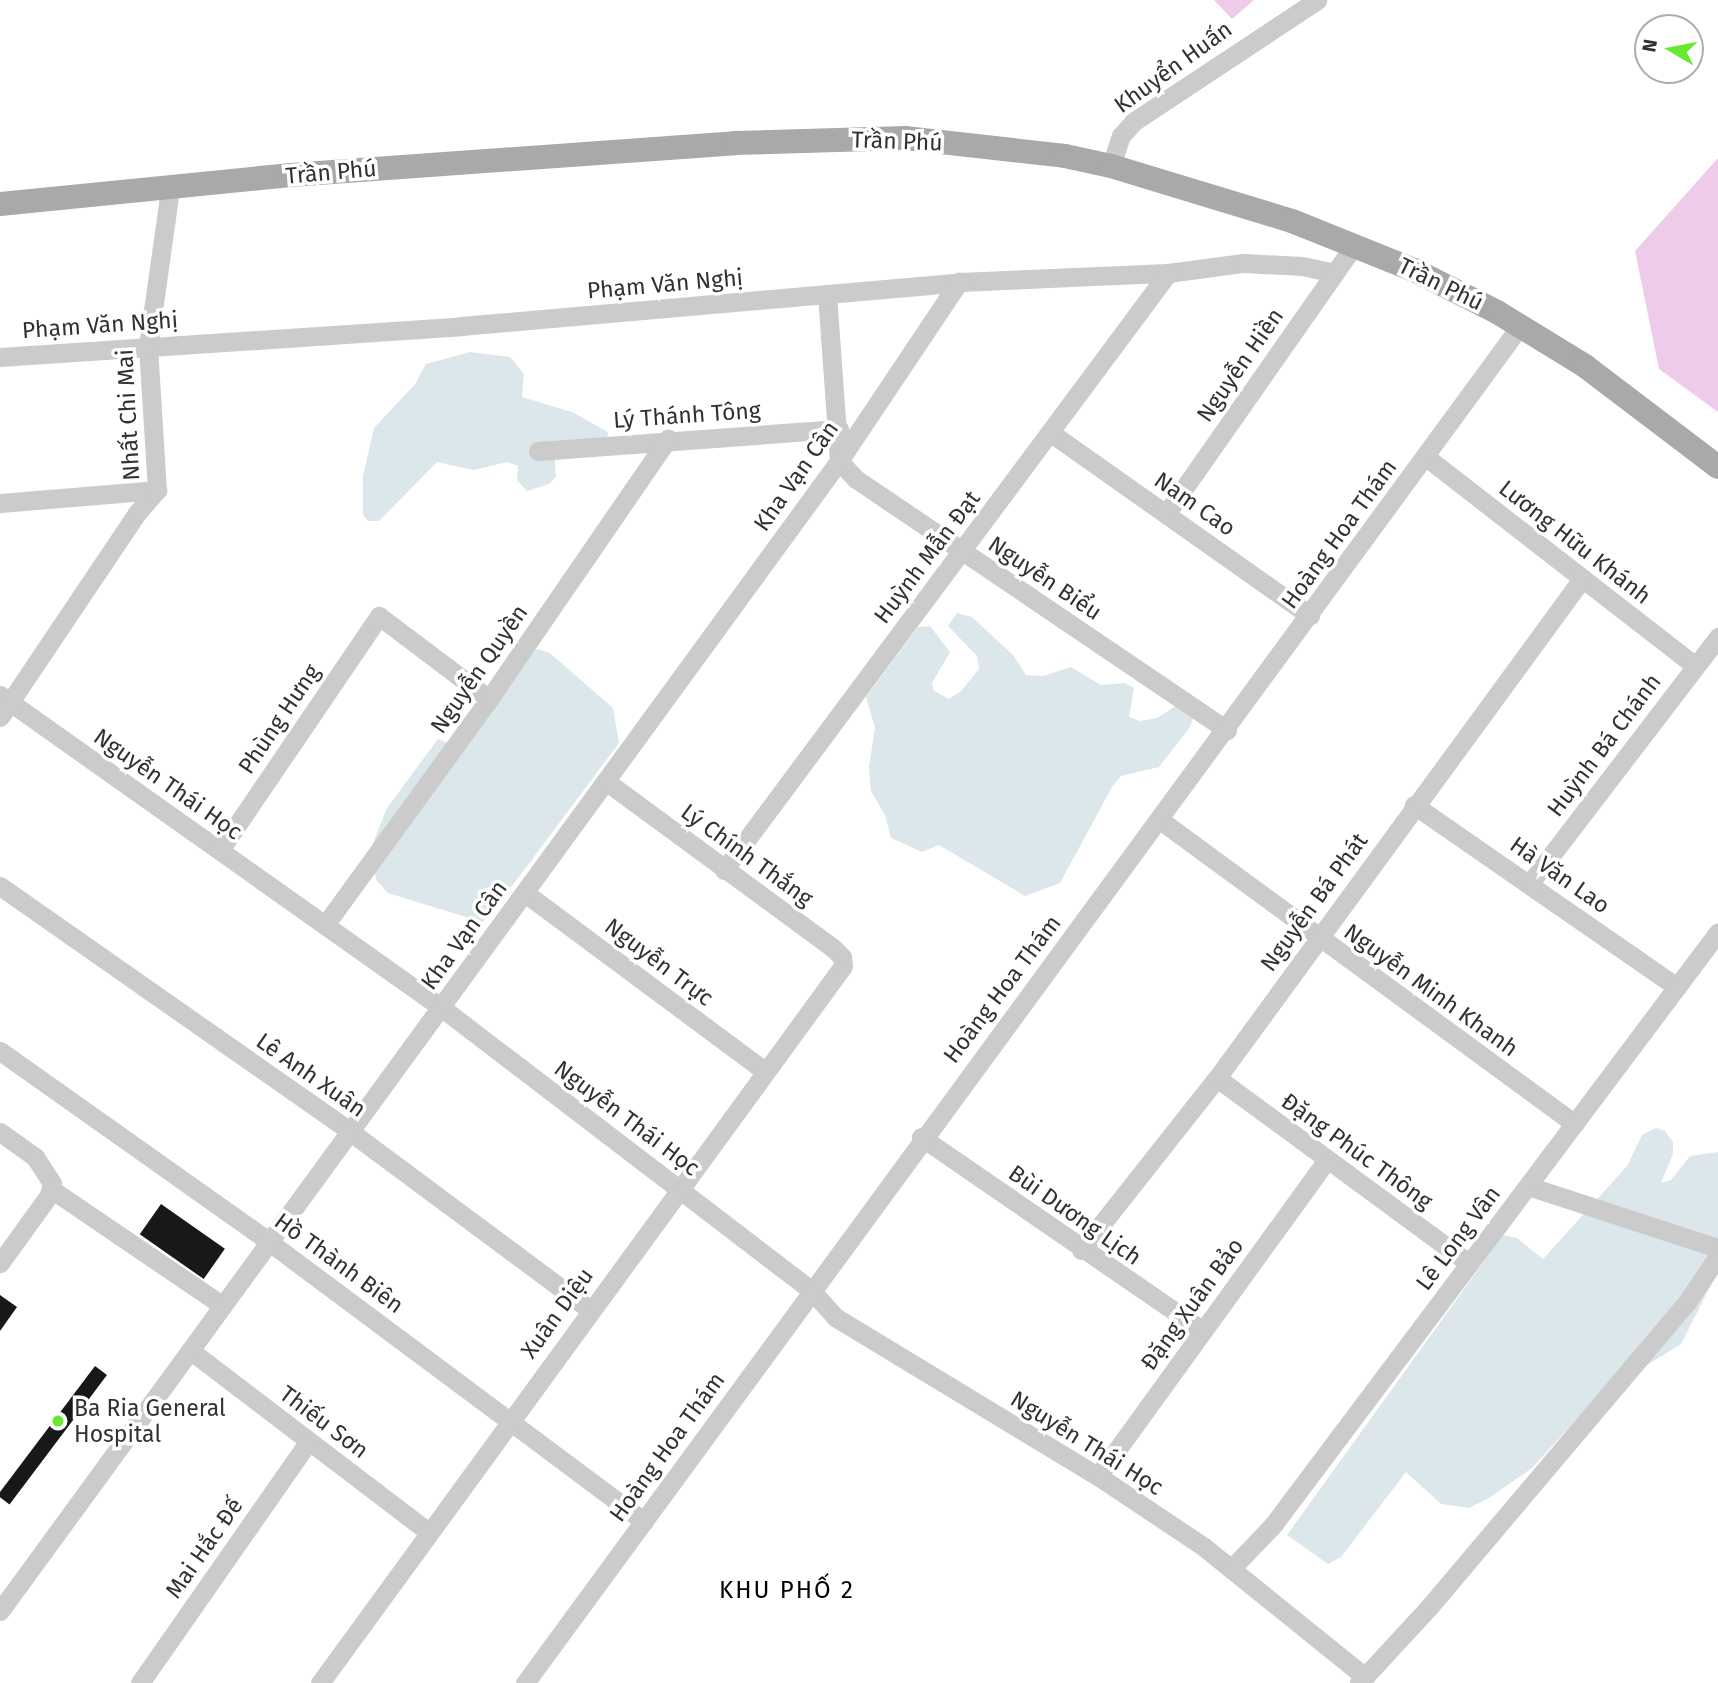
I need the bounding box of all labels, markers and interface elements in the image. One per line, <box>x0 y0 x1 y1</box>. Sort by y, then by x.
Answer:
north arrow <box>1634 14 1704 84</box>
street label: Khuyển Huấn <box>1109 15 1237 119</box>
text: N <box>1637 37 1662 54</box>
street label: Trần Phú <box>851 126 943 156</box>
street label: Trần Phú <box>284 154 378 190</box>
street label: Trần Phú <box>1394 252 1488 316</box>
street label: Phạm Văn Nghị <box>586 263 744 305</box>
street label: Nguyễn Hiền <box>1191 303 1289 427</box>
street label: Phạm Văn Nghị <box>21 306 179 344</box>
street label: Nhất Chi Mai <box>111 349 145 481</box>
street label: Lý Thánh Tông <box>612 396 762 434</box>
street label: Kha Vạn Cân <box>748 416 844 536</box>
street label: Hoàng Hoa Thám <box>1276 454 1402 614</box>
street label: Nam Cao <box>1149 466 1241 542</box>
street label: Lương Hữu Khánh <box>1494 474 1656 610</box>
street label: Huỳnh Mẫn Đạt <box>868 485 986 629</box>
street label: Nguyễn Biểu <box>983 530 1107 626</box>
street label: Nguyễn Quyền <box>424 599 534 739</box>
street label: Phùng Hưng <box>232 659 326 779</box>
street label: Huỳnh Bá Chánh <box>1541 668 1667 822</box>
street label: Nguyễn Thái Học <box>89 723 247 845</box>
street label: Lý Chính Thắng <box>676 798 818 912</box>
street label: Nguyễn Bá Phát <box>1255 828 1373 976</box>
street label: Hà Văn Lao <box>1505 831 1615 919</box>
street label: Kha Vạn Cân <box>415 875 513 995</box>
street label: Hoàng Hoa Thám <box>937 910 1067 1068</box>
street label: Nguyễn Trực <box>599 912 719 1012</box>
street label: Nguyễn Minh Khanh <box>1339 918 1523 1062</box>
street label: Lê Anh Xuân <box>251 1027 371 1123</box>
street label: Nguyễn Thái Học <box>549 1054 705 1182</box>
street label: Đặng Phúc Thông <box>1276 1087 1438 1215</box>
street label: Bùi Dương Lịch <box>1003 1159 1147 1271</box>
street label: Lê Long Vân <box>1410 1180 1506 1296</box>
street label: Hồ Thành Biên <box>269 1207 409 1319</box>
street label: Đặng Xuân Bảo <box>1135 1233 1249 1375</box>
street label: Xuân Diệu <box>515 1262 599 1364</box>
street label: Hoàng Hoa Thám <box>604 1367 730 1527</box>
street label: Thiếu Sơn <box>274 1380 374 1464</box>
street label: Nguyễn Thái Học <box>1006 1385 1168 1501</box>
place label: Ba Ria General Hospital <box>74 1394 226 1448</box>
marker: Ba Ria General Hospital <box>48 1411 68 1431</box>
street label: Mai Hắc Đế <box>159 1493 249 1603</box>
district label: KHU PHỐ 2 <box>720 1577 854 1605</box>

